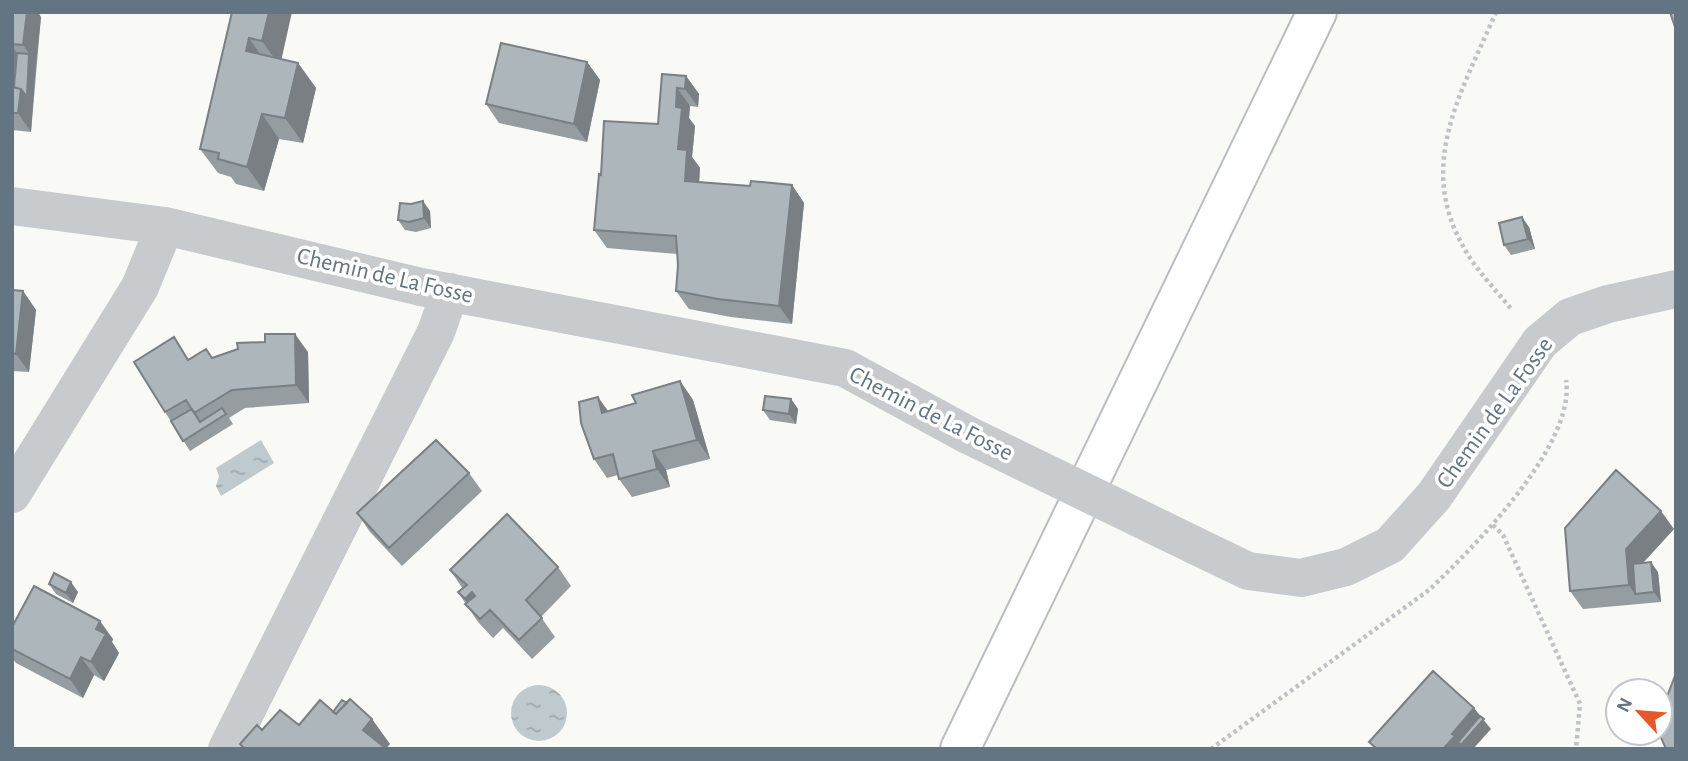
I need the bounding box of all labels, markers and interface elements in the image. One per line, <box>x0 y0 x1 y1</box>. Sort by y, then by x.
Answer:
street label: Chemin de La Fosse <box>295 244 475 308</box>
street label: Chemin de La Fosse <box>1432 333 1558 493</box>
street label: Chemin de La Fosse <box>845 362 1017 466</box>
north arrow <box>1604 677 1674 747</box>
text: N <box>1614 695 1637 715</box>

